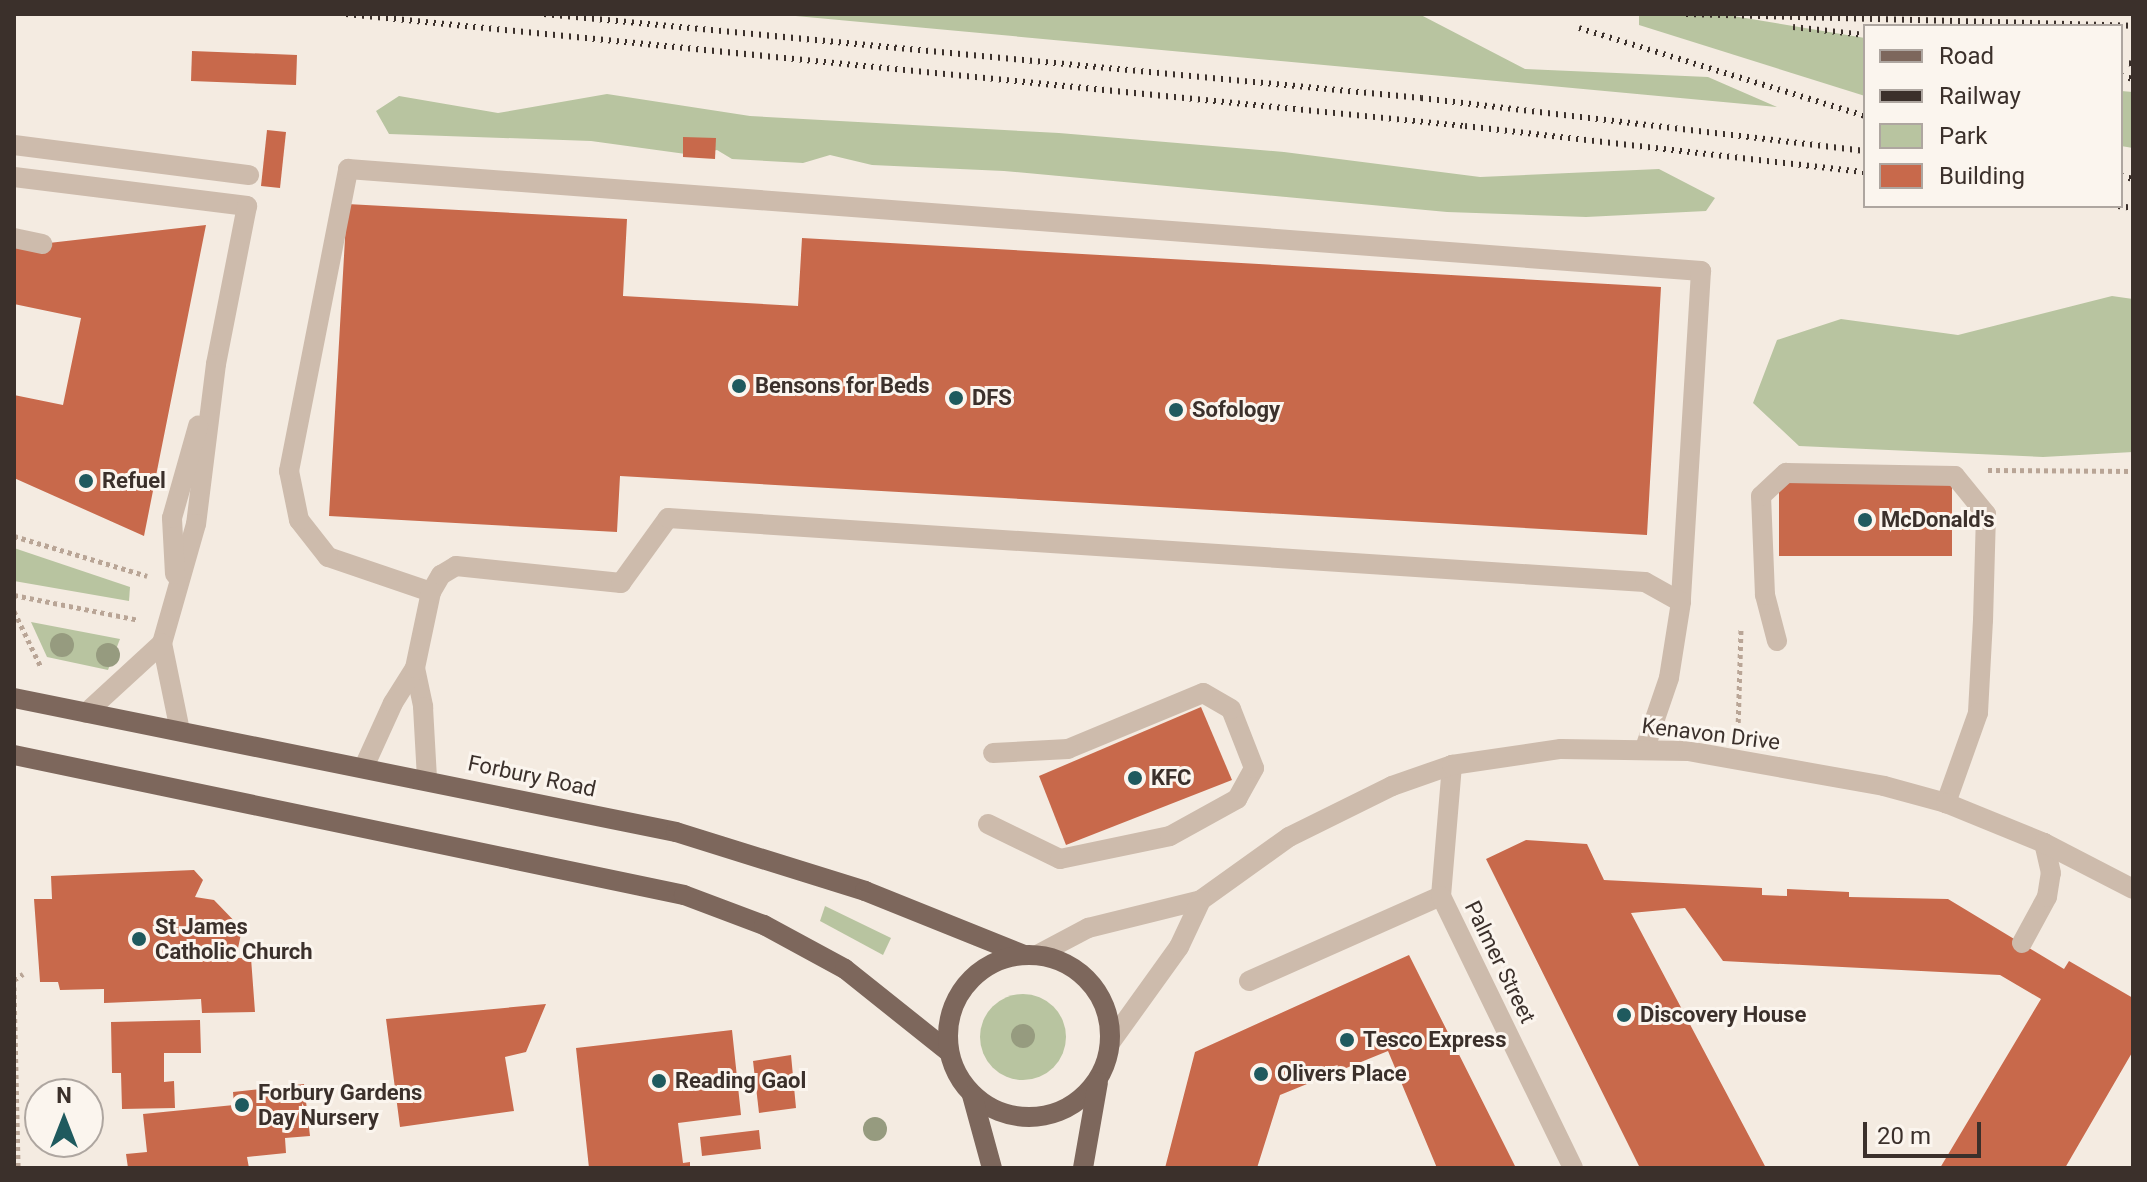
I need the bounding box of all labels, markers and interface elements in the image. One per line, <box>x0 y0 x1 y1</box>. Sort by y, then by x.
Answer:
legend <box>1863 24 2123 208</box>
text: Road <box>1939 42 1994 70</box>
text: Railway <box>1939 82 2021 110</box>
text: Park <box>1939 122 1987 150</box>
text: Building <box>1939 162 2025 190</box>
place label: Bensons for Beds <box>755 373 929 399</box>
marker: Bensons for Beds <box>730 377 748 395</box>
place label: DFS <box>972 385 1012 411</box>
marker: DFS <box>947 389 965 407</box>
place label: Sofology <box>1192 397 1280 423</box>
marker: Sofology <box>1167 401 1185 419</box>
place label: Refuel <box>102 468 166 494</box>
marker: Refuel <box>77 472 95 490</box>
place label: McDonald's <box>1881 507 1995 533</box>
marker: McDonald's <box>1856 511 1874 529</box>
street label: Kenavon Drive <box>1640 712 1782 756</box>
street label: Forbury Road <box>465 750 599 802</box>
place label: KFC <box>1151 765 1191 791</box>
marker: KFC <box>1126 769 1144 787</box>
street label: Palmer Street <box>1459 896 1541 1028</box>
place label: St James Catholic Church <box>155 913 313 964</box>
marker: St James Catholic Church <box>130 930 148 948</box>
place label: Discovery House <box>1640 1002 1806 1028</box>
marker: Discovery House <box>1615 1006 1633 1024</box>
place label: Tesco Express <box>1363 1027 1506 1053</box>
marker: Tesco Express <box>1338 1031 1356 1049</box>
place label: Olivers Place <box>1277 1061 1407 1087</box>
marker: Olivers Place <box>1252 1065 1270 1083</box>
place label: Reading Gaol <box>675 1068 806 1094</box>
marker: Reading Gaol <box>650 1072 668 1090</box>
north arrow <box>24 1078 104 1158</box>
place label: Forbury Gardens Day Nursery <box>258 1079 422 1130</box>
text: N <box>56 1083 72 1108</box>
marker: Forbury Gardens Day Nursery <box>233 1096 251 1114</box>
scale bar <box>1867 1106 1985 1156</box>
text: 20 m <box>1877 1122 1931 1150</box>

